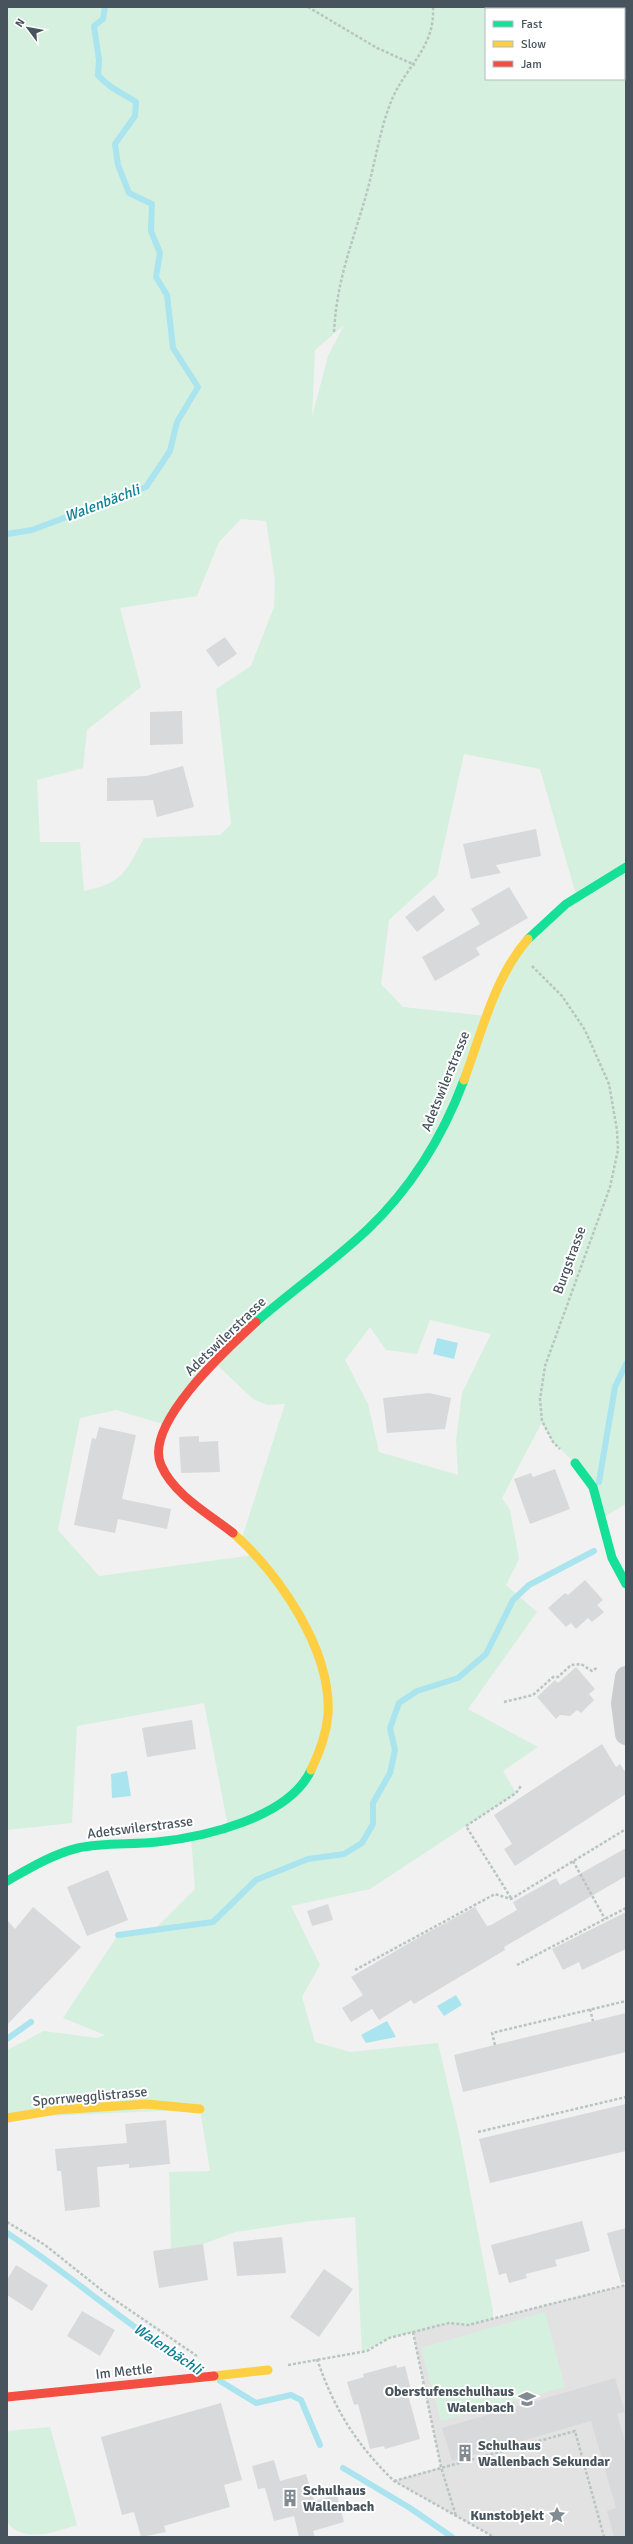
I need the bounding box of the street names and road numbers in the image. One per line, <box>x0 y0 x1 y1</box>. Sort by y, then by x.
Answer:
street label: Adetswilerstrasse <box>418 1029 473 1134</box>
street label: Burgstrasse <box>549 1224 590 1296</box>
street label: Adetswilerstrasse <box>181 1293 270 1379</box>
street label: Adetswilerstrasse <box>86 1813 194 1842</box>
street label: Sporrwegglistrasse <box>32 2083 148 2110</box>
street label: Im Mettle <box>95 2360 154 2383</box>

